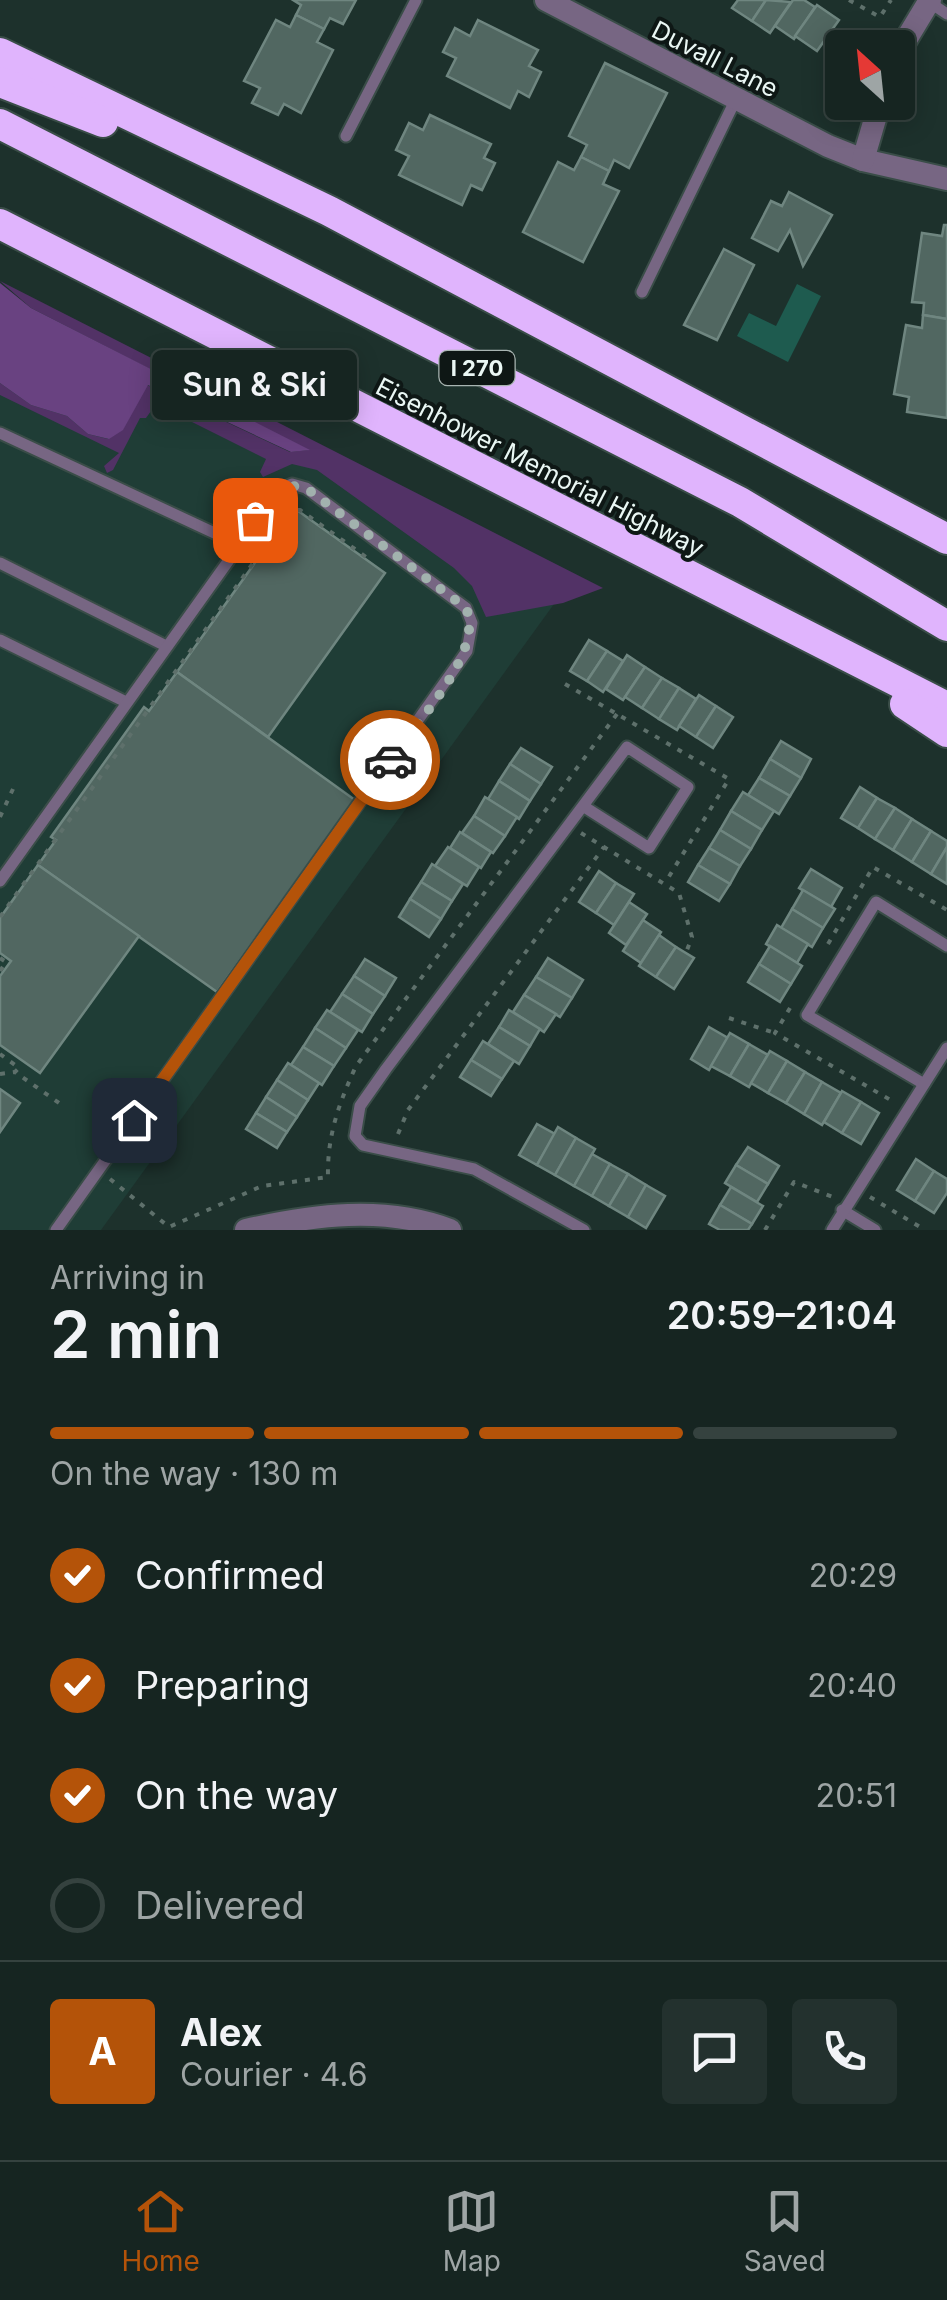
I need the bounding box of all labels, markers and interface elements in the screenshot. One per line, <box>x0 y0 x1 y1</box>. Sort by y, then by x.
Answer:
street label: Duvall Lane <box>647 14 783 104</box>
north arrow <box>825 30 915 120</box>
map controls <box>825 30 915 120</box>
callout: Sun & Ski <box>152 350 358 420</box>
road number: I 270 <box>440 351 514 385</box>
text: Sun & Ski <box>182 365 327 404</box>
street label: Eisenhower Memorial Highway <box>371 371 709 563</box>
pin <box>213 478 298 563</box>
icon: bag <box>228 493 283 548</box>
courier <box>340 710 440 810</box>
icon: car <box>363 733 418 788</box>
pin <box>92 1078 177 1163</box>
icon: home <box>107 1093 162 1148</box>
text: Arriving in <box>50 1258 205 1297</box>
text: 20:59–21:04 <box>667 1292 897 1338</box>
text: 2 min <box>50 1295 222 1374</box>
text: On the way · 130 m <box>50 1454 338 1493</box>
icon: check <box>50 1548 105 1603</box>
text: Confirmed <box>135 1552 325 1598</box>
text: 20:29 <box>809 1556 897 1595</box>
icon: check <box>50 1658 105 1713</box>
text: Preparing <box>135 1662 310 1708</box>
text: 20:40 <box>807 1666 897 1705</box>
icon: check <box>50 1768 105 1823</box>
text: On the way <box>135 1772 338 1818</box>
text: 20:51 <box>816 1776 897 1815</box>
text: Delivered <box>135 1882 305 1928</box>
button: chat <box>662 1999 767 2104</box>
button: phone <box>792 1999 897 2104</box>
text: Alex <box>180 2009 263 2055</box>
text: A <box>88 2028 117 2074</box>
text: Courier · 4.6 <box>180 2055 368 2094</box>
tab: Home <box>121 2184 200 2278</box>
tab: Map <box>443 2184 501 2278</box>
tab: Saved <box>744 2184 826 2278</box>

